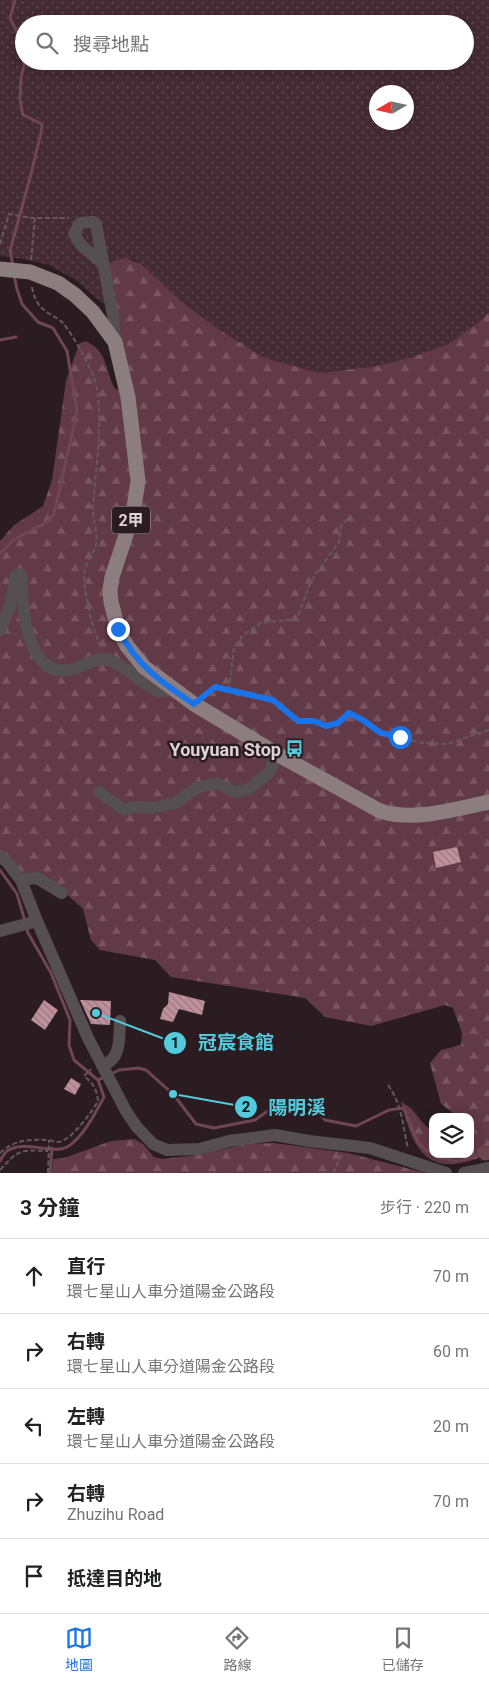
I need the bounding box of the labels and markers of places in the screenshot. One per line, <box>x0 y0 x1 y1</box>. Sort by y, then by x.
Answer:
place label: Youyuan Stop <box>170 739 281 760</box>
bus stop icon: Youyuan Stop <box>285 739 305 759</box>
callout: 冠宸食館 <box>163 1026 284 1060</box>
callout: 陽明溪 <box>234 1090 336 1124</box>

